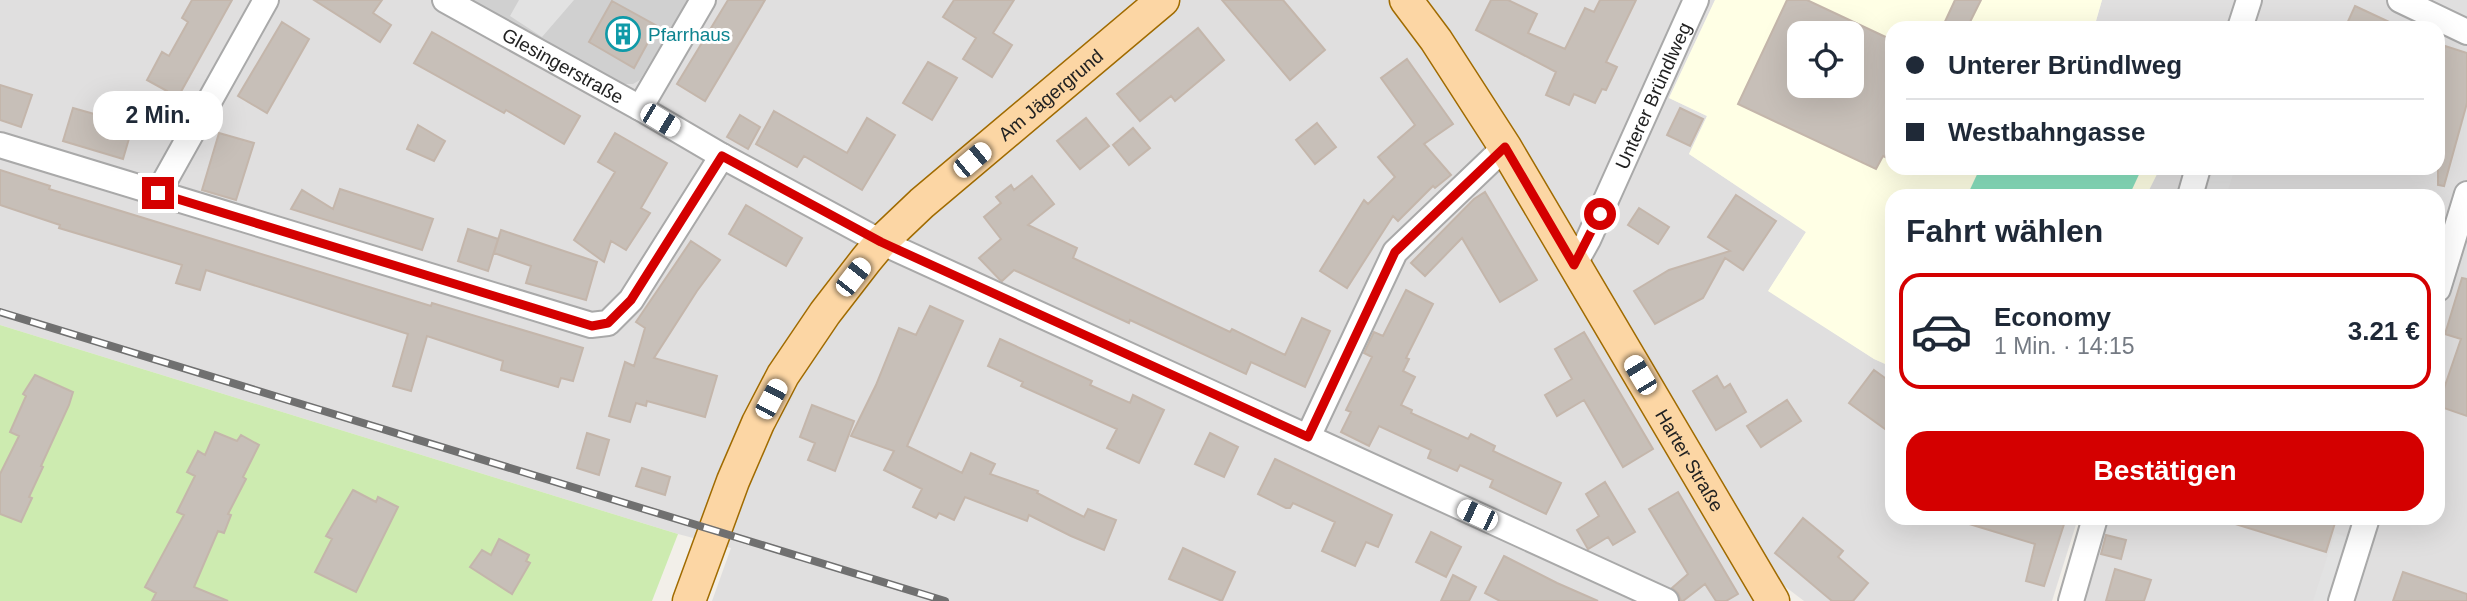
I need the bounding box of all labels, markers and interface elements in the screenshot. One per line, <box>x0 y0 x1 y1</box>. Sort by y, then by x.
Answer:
building icon: Pfarrhaus <box>604 15 642 53</box>
street label: Unterer Bründlweg <box>1611 19 1696 172</box>
map controls <box>1787 21 1864 98</box>
button: locate <box>1787 21 1864 98</box>
street label: Glesingerstraße <box>499 24 627 108</box>
place label: Pfarrhaus <box>648 24 730 45</box>
street label: Am Jägergrund <box>994 45 1107 145</box>
text: Unterer Bründlweg <box>1948 50 2182 80</box>
callout: 2 Min. <box>93 92 223 140</box>
car <box>637 100 684 140</box>
text: 2 Min. <box>125 102 191 128</box>
text: Westbahngasse <box>1948 117 2145 147</box>
car <box>950 138 995 182</box>
route end <box>142 177 174 209</box>
route start <box>1584 198 1616 230</box>
text: Fahrt wählen <box>1906 213 2103 249</box>
car <box>832 254 875 300</box>
icon: car <box>1910 300 1973 363</box>
text: Economy <box>1994 302 2111 332</box>
text: 3.21 € <box>2348 316 2420 346</box>
text: 1 Min. · 14:15 <box>1994 333 2135 359</box>
car <box>1621 352 1660 398</box>
car <box>752 376 791 422</box>
street label: Harter Straße <box>1651 406 1728 515</box>
button: Bestätigen <box>1906 431 2424 511</box>
car <box>1454 497 1501 533</box>

